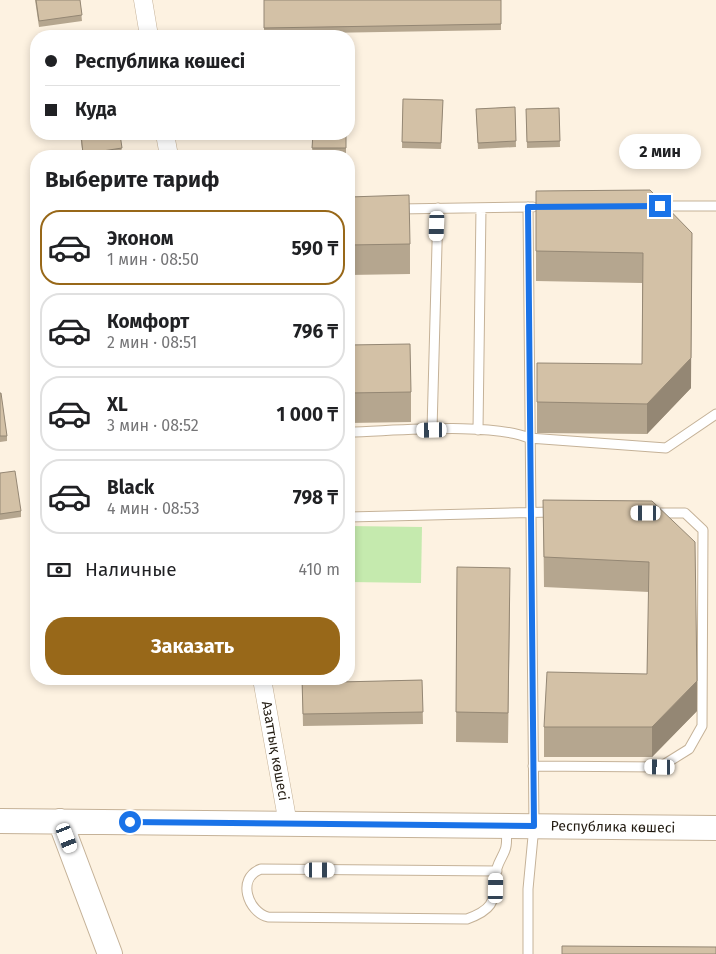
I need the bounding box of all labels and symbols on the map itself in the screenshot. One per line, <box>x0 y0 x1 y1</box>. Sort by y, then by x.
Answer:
callout: 2 мин <box>619 134 701 168</box>
route end <box>649 195 671 217</box>
car <box>428 211 445 241</box>
car <box>416 422 447 438</box>
car <box>631 506 661 521</box>
street label: Азаттық көшесі <box>258 700 292 802</box>
car <box>644 759 675 775</box>
route start <box>119 811 141 833</box>
street label: Республика көшесі <box>550 817 676 837</box>
car <box>54 821 79 855</box>
car <box>305 863 335 878</box>
car <box>488 873 503 903</box>

